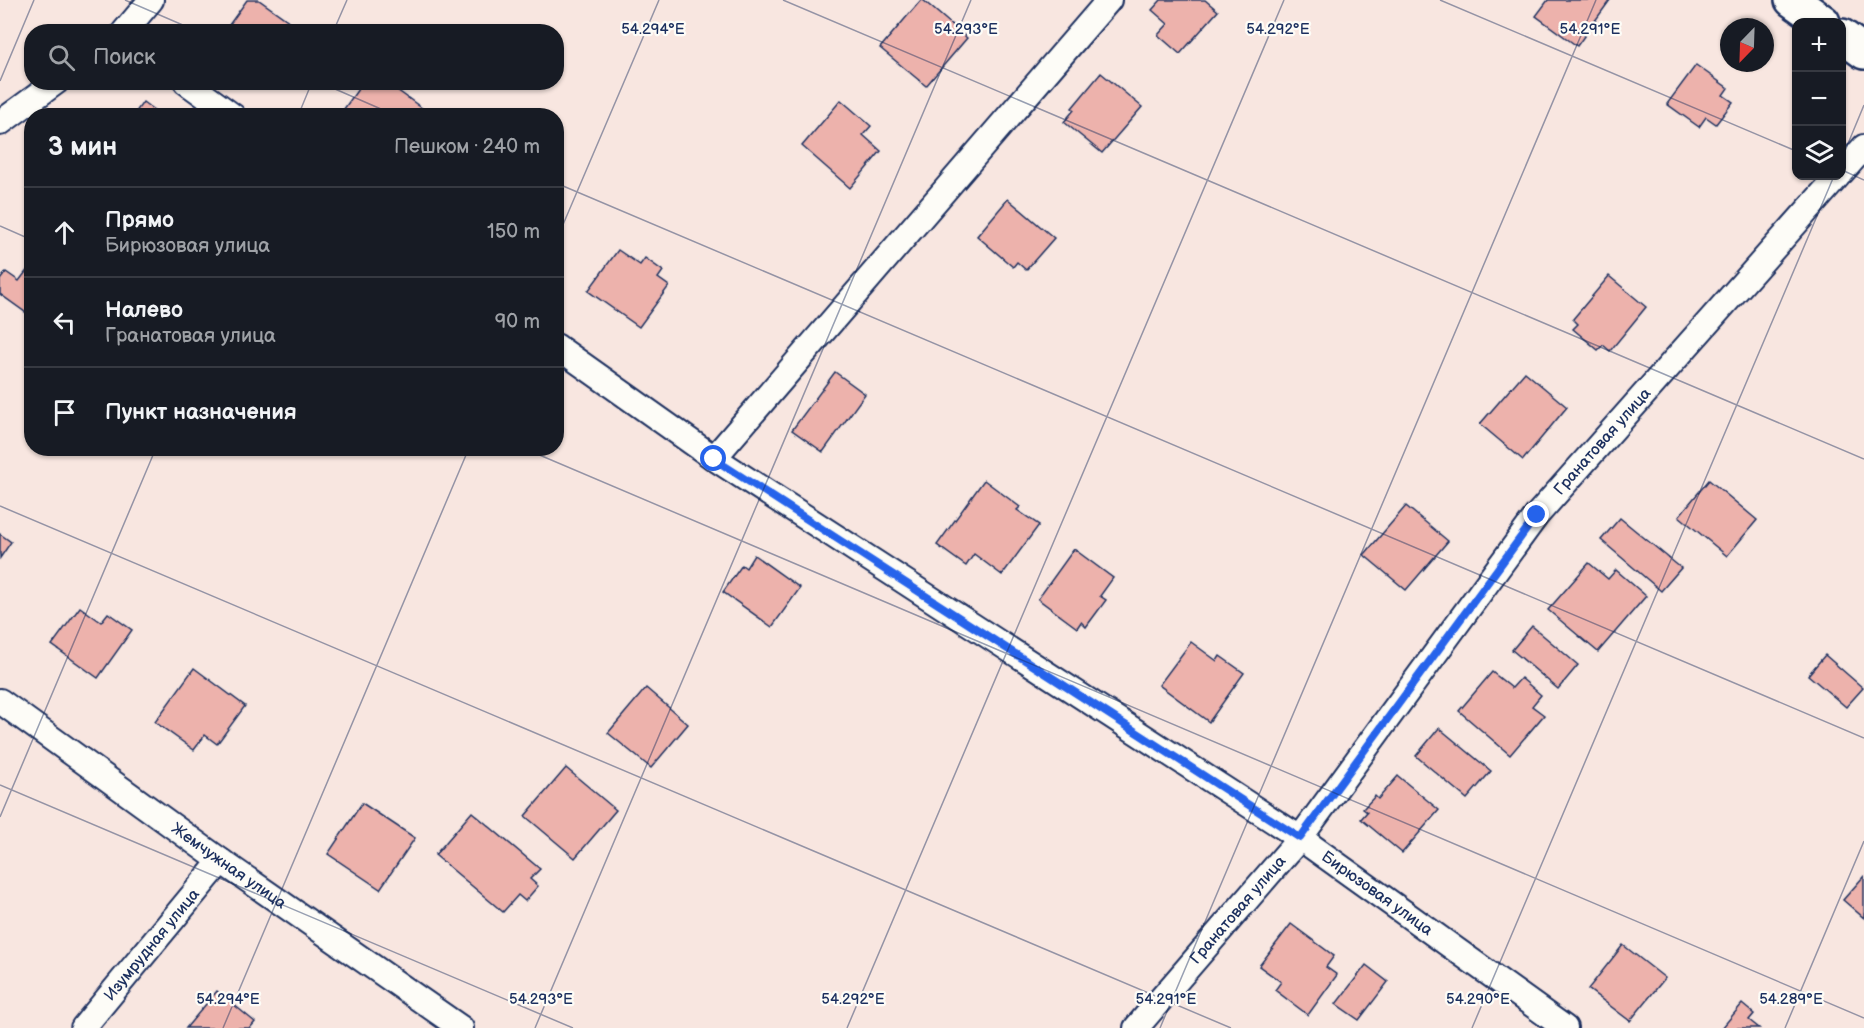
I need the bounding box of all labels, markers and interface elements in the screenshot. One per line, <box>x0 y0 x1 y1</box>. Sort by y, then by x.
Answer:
north arrow <box>1720 18 1774 72</box>
map controls <box>1792 18 1846 180</box>
button: + <box>1792 18 1846 72</box>
text: 54.294°E <box>621 20 685 39</box>
text: 54.293°E <box>934 20 998 39</box>
text: 54.292°E <box>1246 20 1310 39</box>
text: 54.291°E <box>1560 20 1621 39</box>
search box <box>24 24 564 90</box>
icon: search <box>45 41 78 74</box>
text: Поиск <box>93 44 156 71</box>
button: − <box>1792 72 1846 126</box>
button: layers <box>1792 126 1846 180</box>
text: 3 мин <box>48 132 117 163</box>
text: Пешком · 240 m <box>394 135 540 159</box>
text: Прямо <box>105 207 174 234</box>
icon: ahead <box>48 216 81 249</box>
text: 150 m <box>487 220 540 244</box>
text: Бирюзовая улица <box>105 234 270 258</box>
text: Налево <box>105 297 183 324</box>
icon: left <box>48 306 81 339</box>
text: 90 m <box>495 310 540 334</box>
text: Гранатовая улица <box>105 324 276 348</box>
street label: Гранатовая улица <box>1550 384 1655 499</box>
icon: arrive <box>48 396 81 429</box>
text: Пункт назначения <box>105 399 297 426</box>
route start <box>700 445 726 471</box>
route end <box>1523 501 1549 527</box>
street label: Жемчужная улица <box>168 819 290 913</box>
street label: Бирюзовая улица <box>1318 847 1437 940</box>
street label: Гранатовая улица <box>1186 852 1290 968</box>
street label: Изумрудная улица <box>100 884 204 1005</box>
text: 54.294°E <box>196 990 260 1009</box>
text: 54.293°E <box>509 990 573 1009</box>
text: 54.292°E <box>821 990 885 1009</box>
text: 54.291°E <box>1136 990 1197 1009</box>
text: 54.290°E <box>1446 990 1510 1009</box>
text: 54.289°E <box>1759 990 1823 1009</box>

